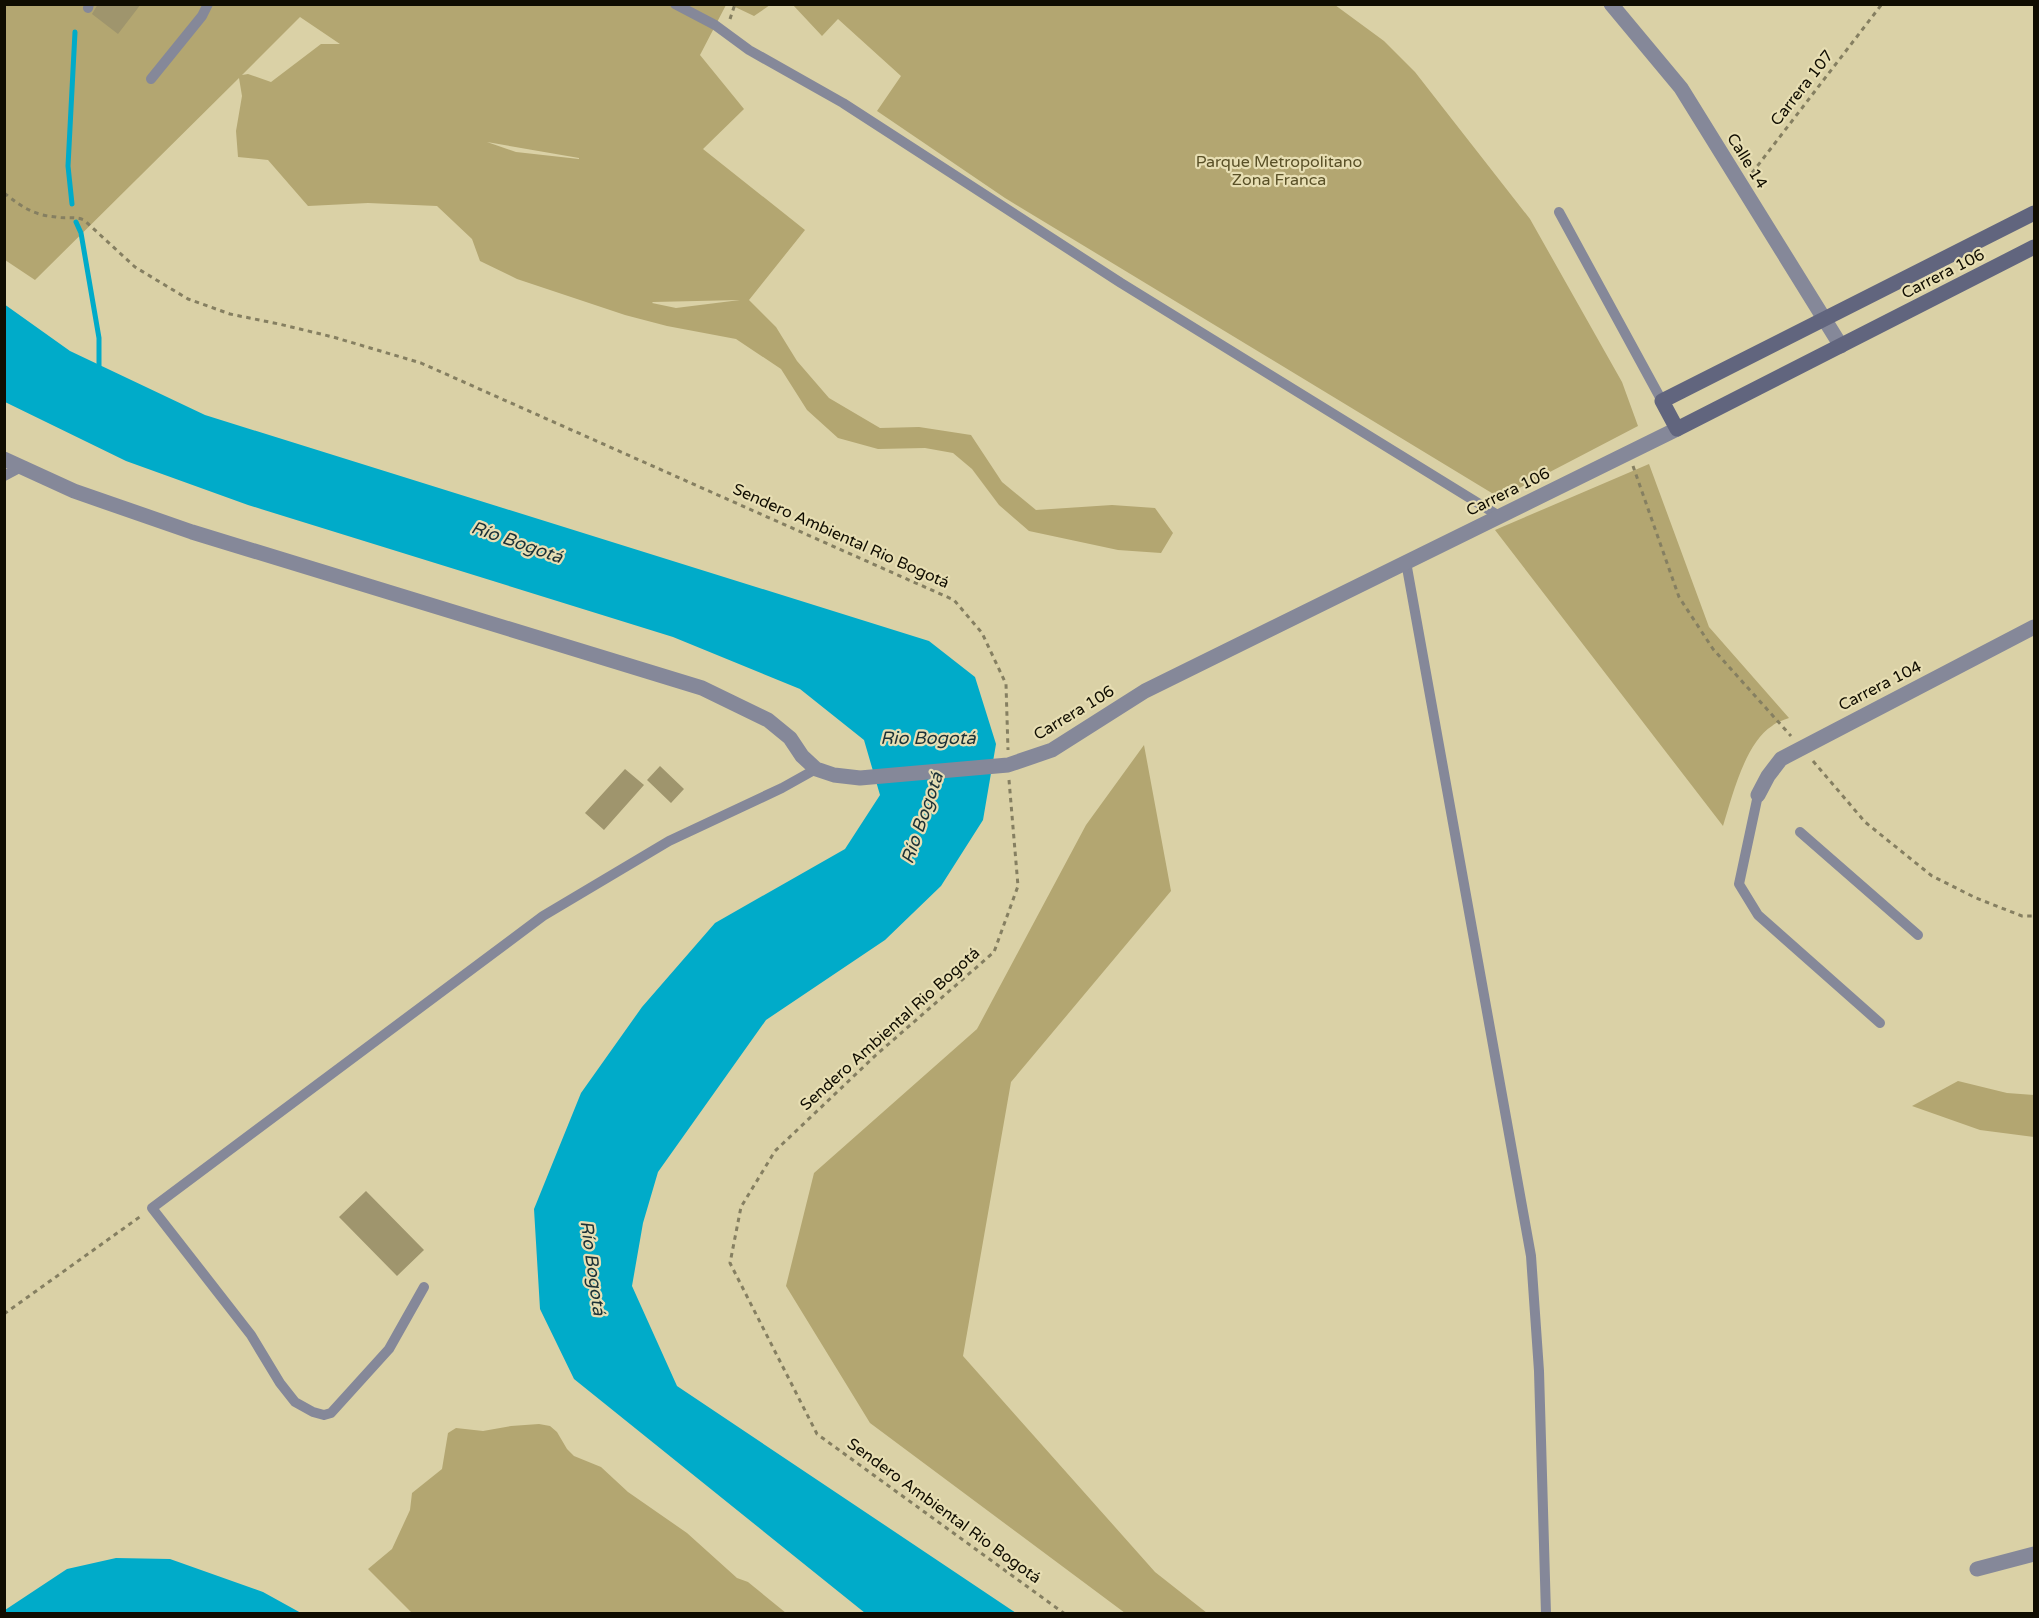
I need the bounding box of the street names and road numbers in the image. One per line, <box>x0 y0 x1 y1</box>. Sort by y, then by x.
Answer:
street label: Carrera 107 <box>1766 46 1838 130</box>
street label: Calle 14 <box>1722 130 1772 192</box>
street label: Carrera 106 <box>1898 245 1988 303</box>
street label: Carrera 106 <box>1463 463 1553 521</box>
street label: Sendero Ambiental Rio Bogotá <box>730 479 952 593</box>
street label: Carrera 104 <box>1835 657 1925 715</box>
street label: Carrera 106 <box>1030 681 1118 745</box>
street label: Sendero Ambiental Rio Bogotá <box>796 943 984 1115</box>
street label: Sendero Ambiental Rio Bogotá <box>843 1434 1045 1588</box>

